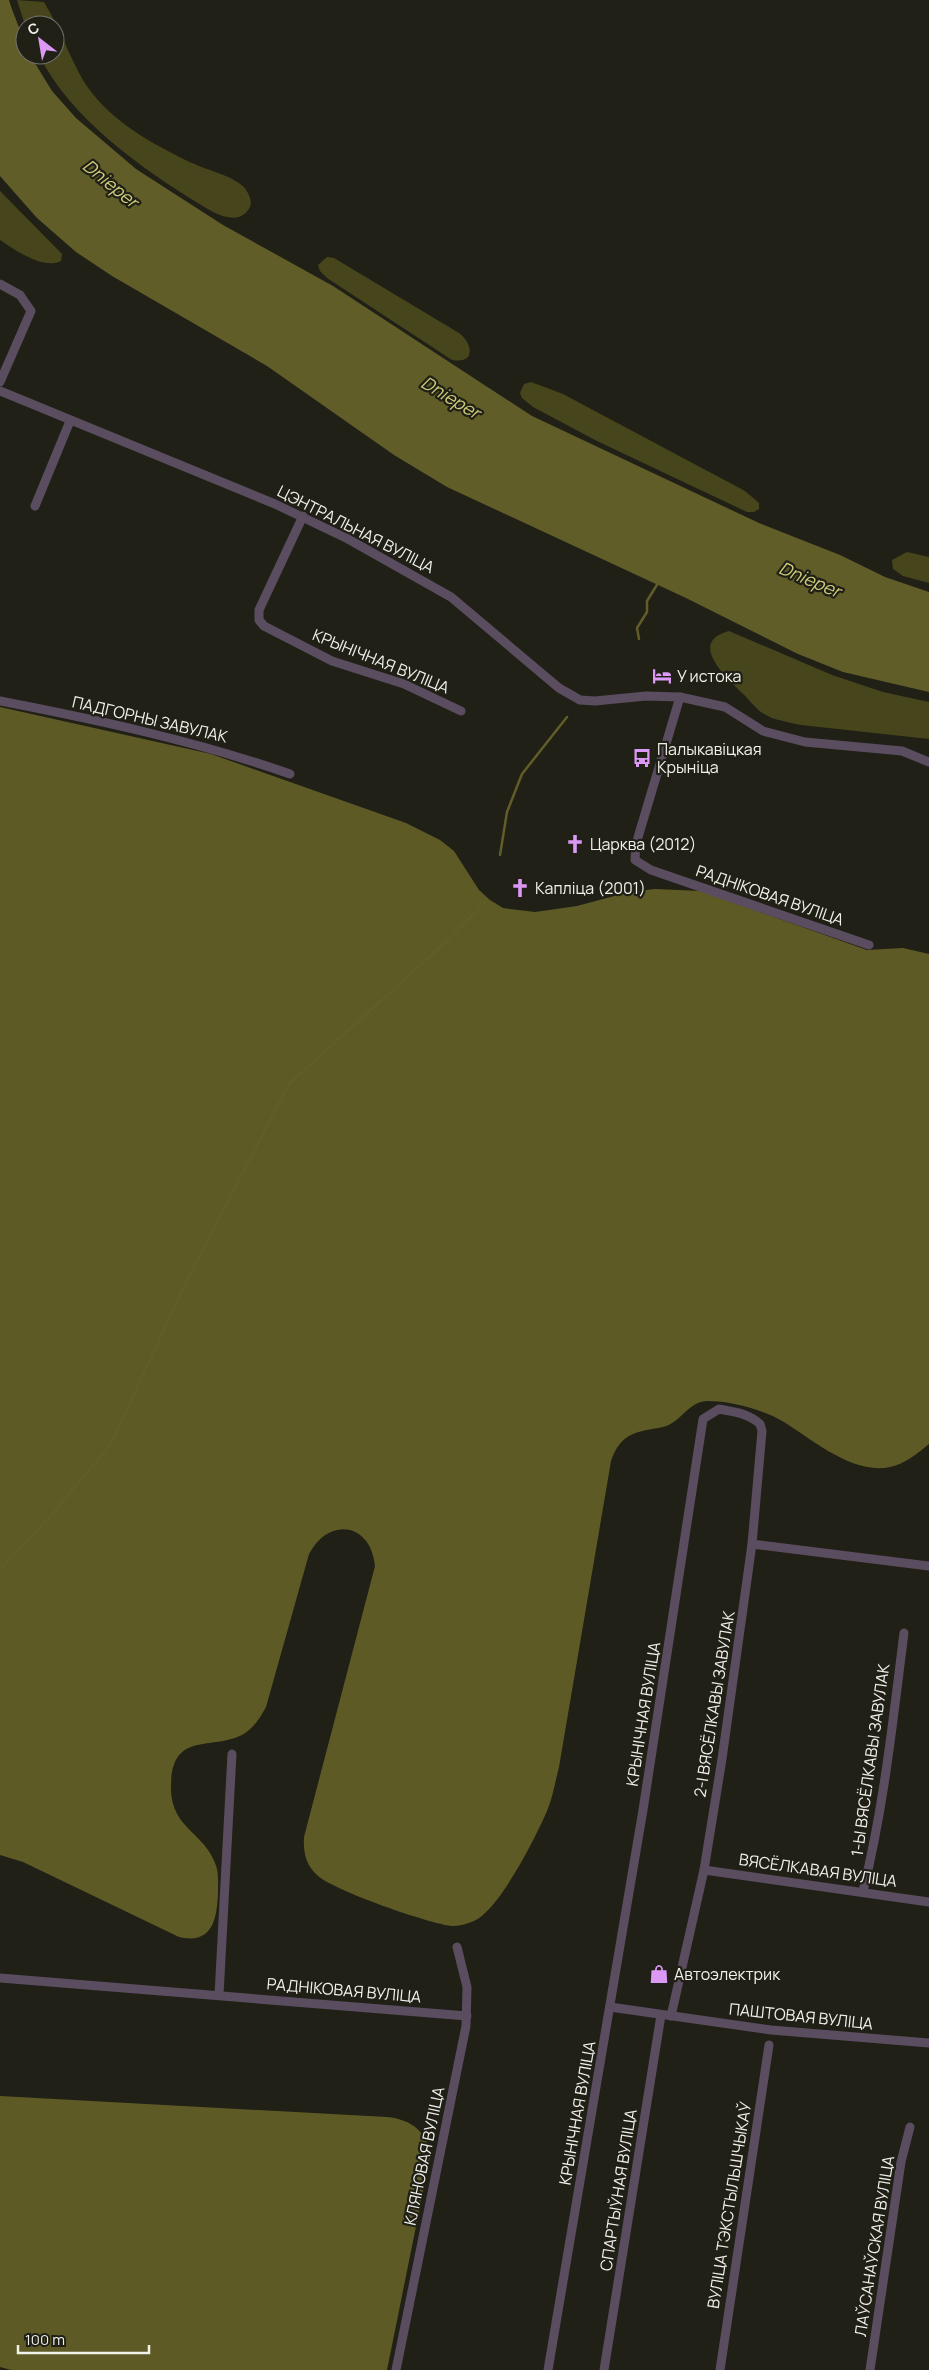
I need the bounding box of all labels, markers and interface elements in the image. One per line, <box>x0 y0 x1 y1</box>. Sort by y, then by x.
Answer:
north arrow <box>15 15 65 65</box>
text: С <box>24 18 42 39</box>
water label: Dnieper <box>78 153 146 214</box>
water label: Dnieper <box>417 370 487 425</box>
street label: ЦЭНТРАЛЬНАЯ ВУЛІЦА <box>274 480 438 578</box>
water label: Dnieper <box>775 555 847 604</box>
street label: КРЫНІЧНАЯ ВУЛІЦА <box>309 623 453 699</box>
hotel icon: У истока <box>651 665 673 687</box>
place label: У истока <box>677 665 742 687</box>
street label: ПАДГОРНЫ ЗАВУЛАК <box>70 690 230 748</box>
place label: Палыкавіцкая Крыніца <box>657 738 762 778</box>
bus stop icon: Палыкавіцкая Крыніца <box>631 747 653 769</box>
church icon: Царква (2012) <box>564 833 586 855</box>
place label: Царква (2012) <box>590 833 696 855</box>
street label: РАДНІКОВАЯ ВУЛІЦА <box>693 859 847 931</box>
church icon: Капліца (2001) <box>509 877 531 899</box>
place label: Капліца (2001) <box>535 877 646 899</box>
street label: 2-І ВЯСЁЛКАВЫ ЗАВУЛАК <box>688 1609 740 1799</box>
street label: КРЫНІЧНАЯ ВУЛІЦА <box>621 1640 665 1788</box>
street label: 1-Ы ВЯСЁЛКАВЫ ЗАВУЛАК <box>846 1662 894 1858</box>
street label: ВЯСЁЛКАВАЯ ВУЛІЦА <box>738 1848 898 1892</box>
shop icon: Автоэлектрик <box>648 1963 670 1985</box>
place label: Автоэлектрик <box>674 1963 781 1985</box>
street label: РАДНІКОВАЯ ВУЛІЦА <box>266 1972 422 2008</box>
street label: ПАШТОВАЯ ВУЛІЦА <box>728 1997 874 2035</box>
street label: КРЫНІЧНАЯ ВУЛІЦА <box>554 2039 600 2187</box>
street label: КЛЯНОВАЯ ВУЛІЦА <box>399 2085 449 2227</box>
street label: ВУЛІЦА ТЭКСТЫЛЬШЧЫКАЎ <box>702 2100 756 2310</box>
street label: СПАРТЫЎНАЯ ВУЛІЦА <box>594 2108 642 2272</box>
street label: ЛАЎСАНАЎСКАЯ ВУЛІЦА <box>849 2154 899 2338</box>
scale bar <box>18 2322 149 2354</box>
text: 100 m <box>25 2329 65 2350</box>

